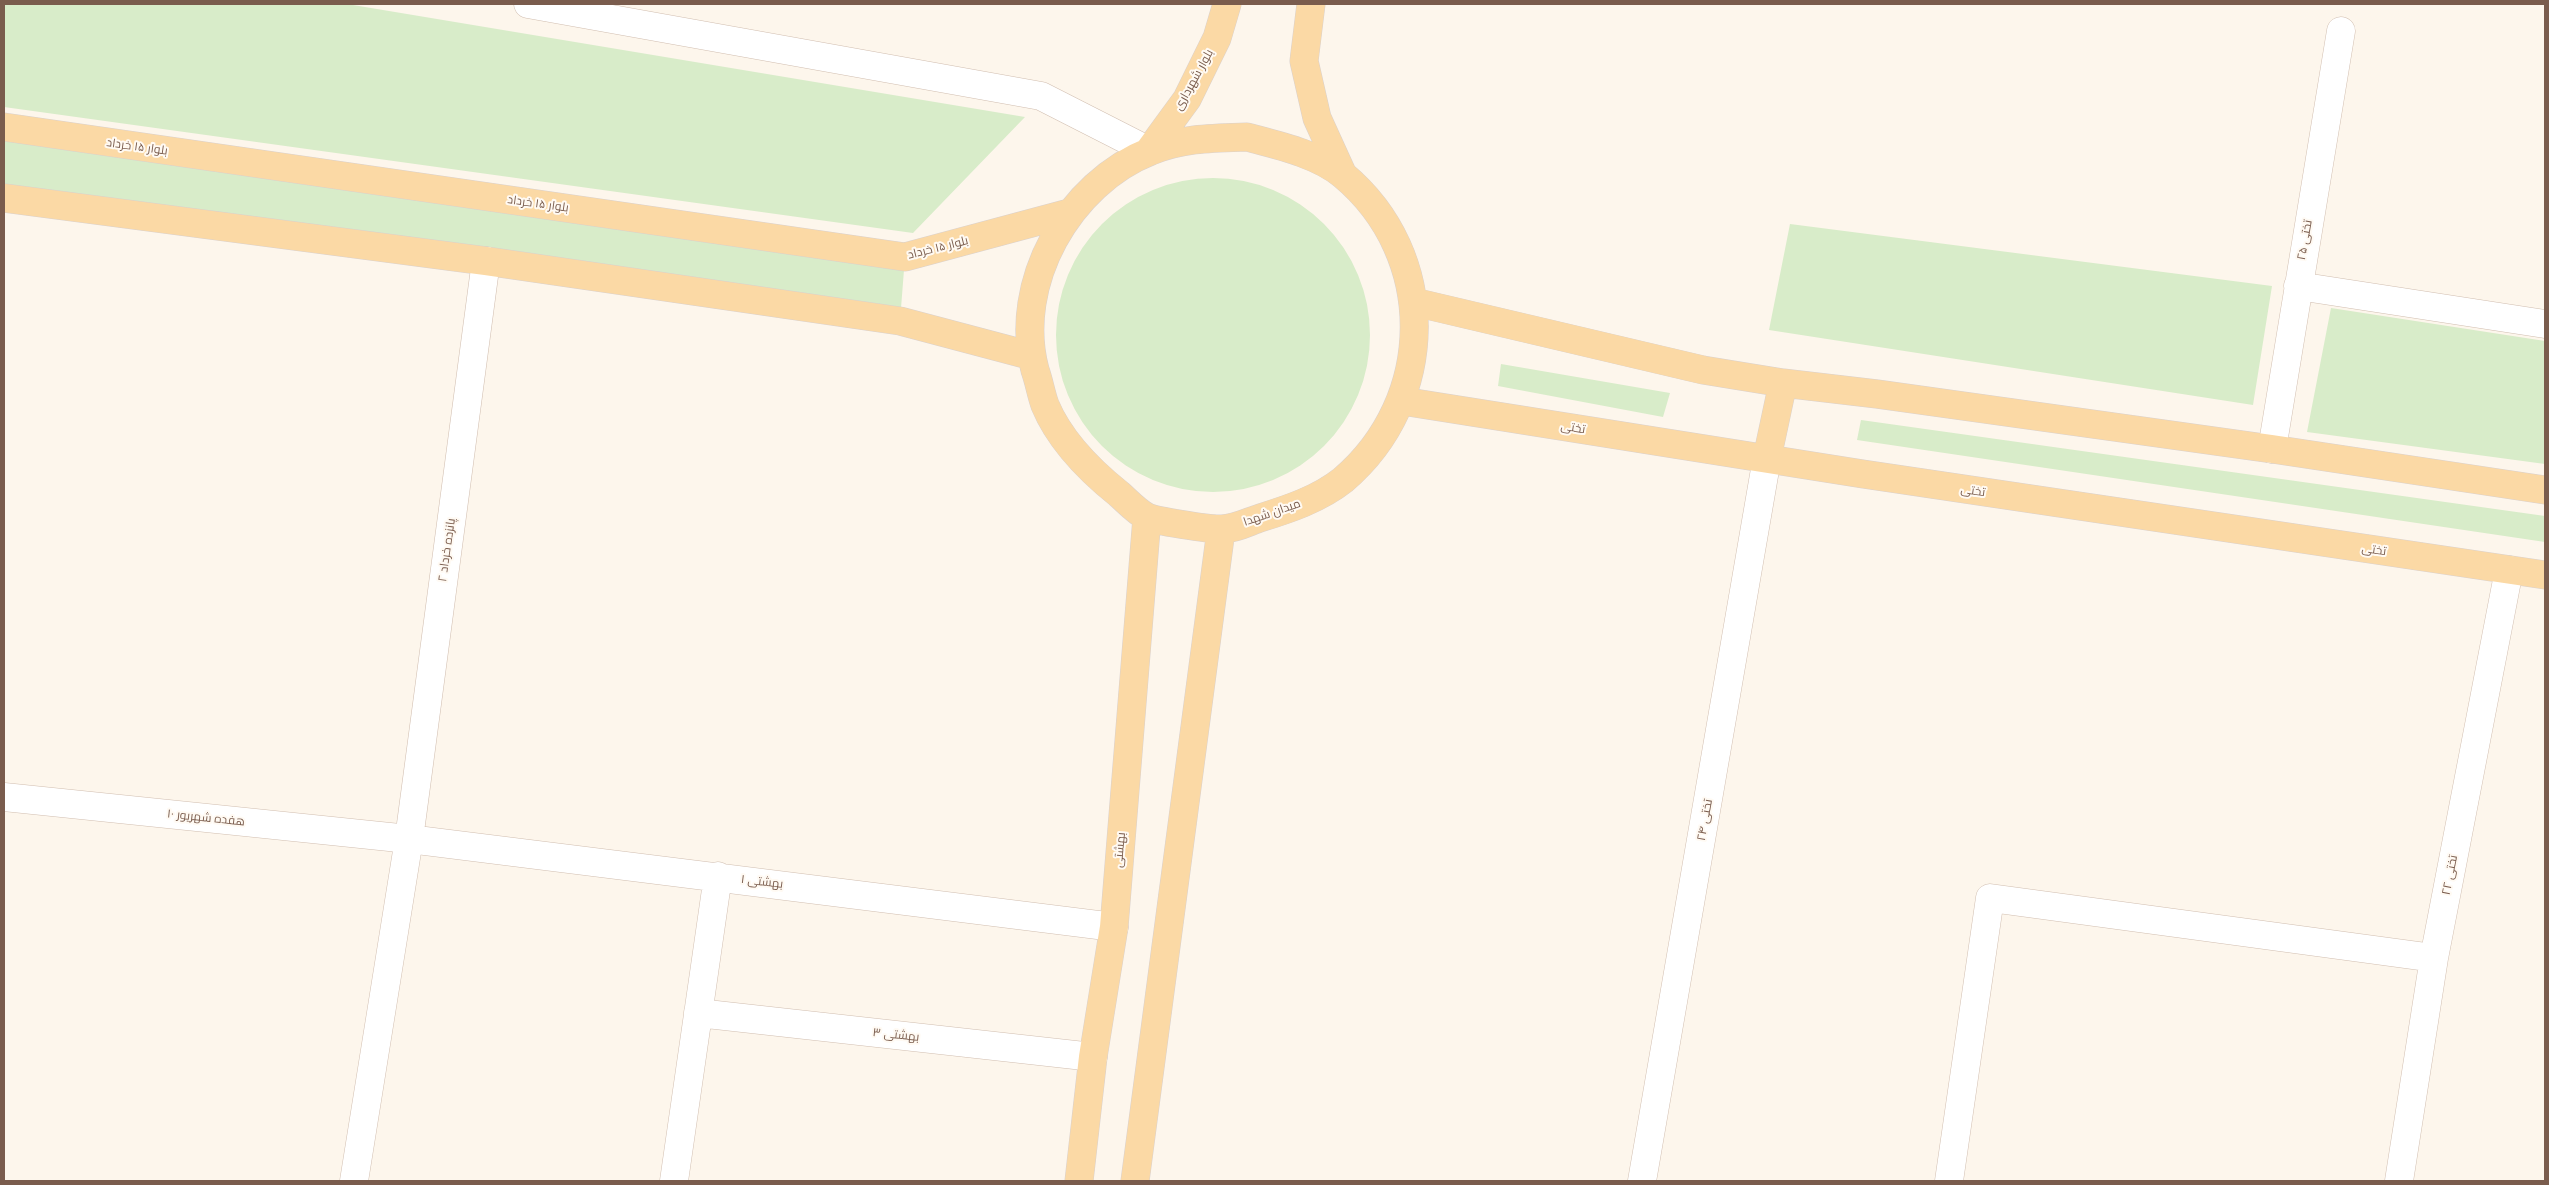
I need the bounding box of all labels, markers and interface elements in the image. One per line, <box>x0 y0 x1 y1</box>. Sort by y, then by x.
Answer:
street label: بلوار شهرداری <box>1171 47 1217 113</box>
street label: بلوار ۱۵ خرداد <box>105 136 169 158</box>
street label: بلوار ۱۵ خرداد <box>506 193 570 215</box>
street label: تختی ۲۵ <box>2294 219 2316 261</box>
street label: بلوار ۱۵ خرداد <box>906 234 970 262</box>
street label: تختی <box>1560 419 1586 437</box>
street label: تختی <box>1960 482 1986 500</box>
street label: میدان شهدا <box>1242 497 1302 529</box>
street label: پانزده خرداد ۲ <box>435 517 459 583</box>
street label: تختی <box>2361 541 2387 559</box>
street label: تختی ۲۴ <box>1694 798 1716 842</box>
street label: هفده شهریور ۱۰ <box>166 807 246 829</box>
street label: بهشتی <box>1111 832 1129 868</box>
street label: تختی ۲۲ <box>2439 854 2461 896</box>
street label: بهشتی ۱ <box>740 872 784 892</box>
street label: بهشتی ۳ <box>872 1025 920 1045</box>

